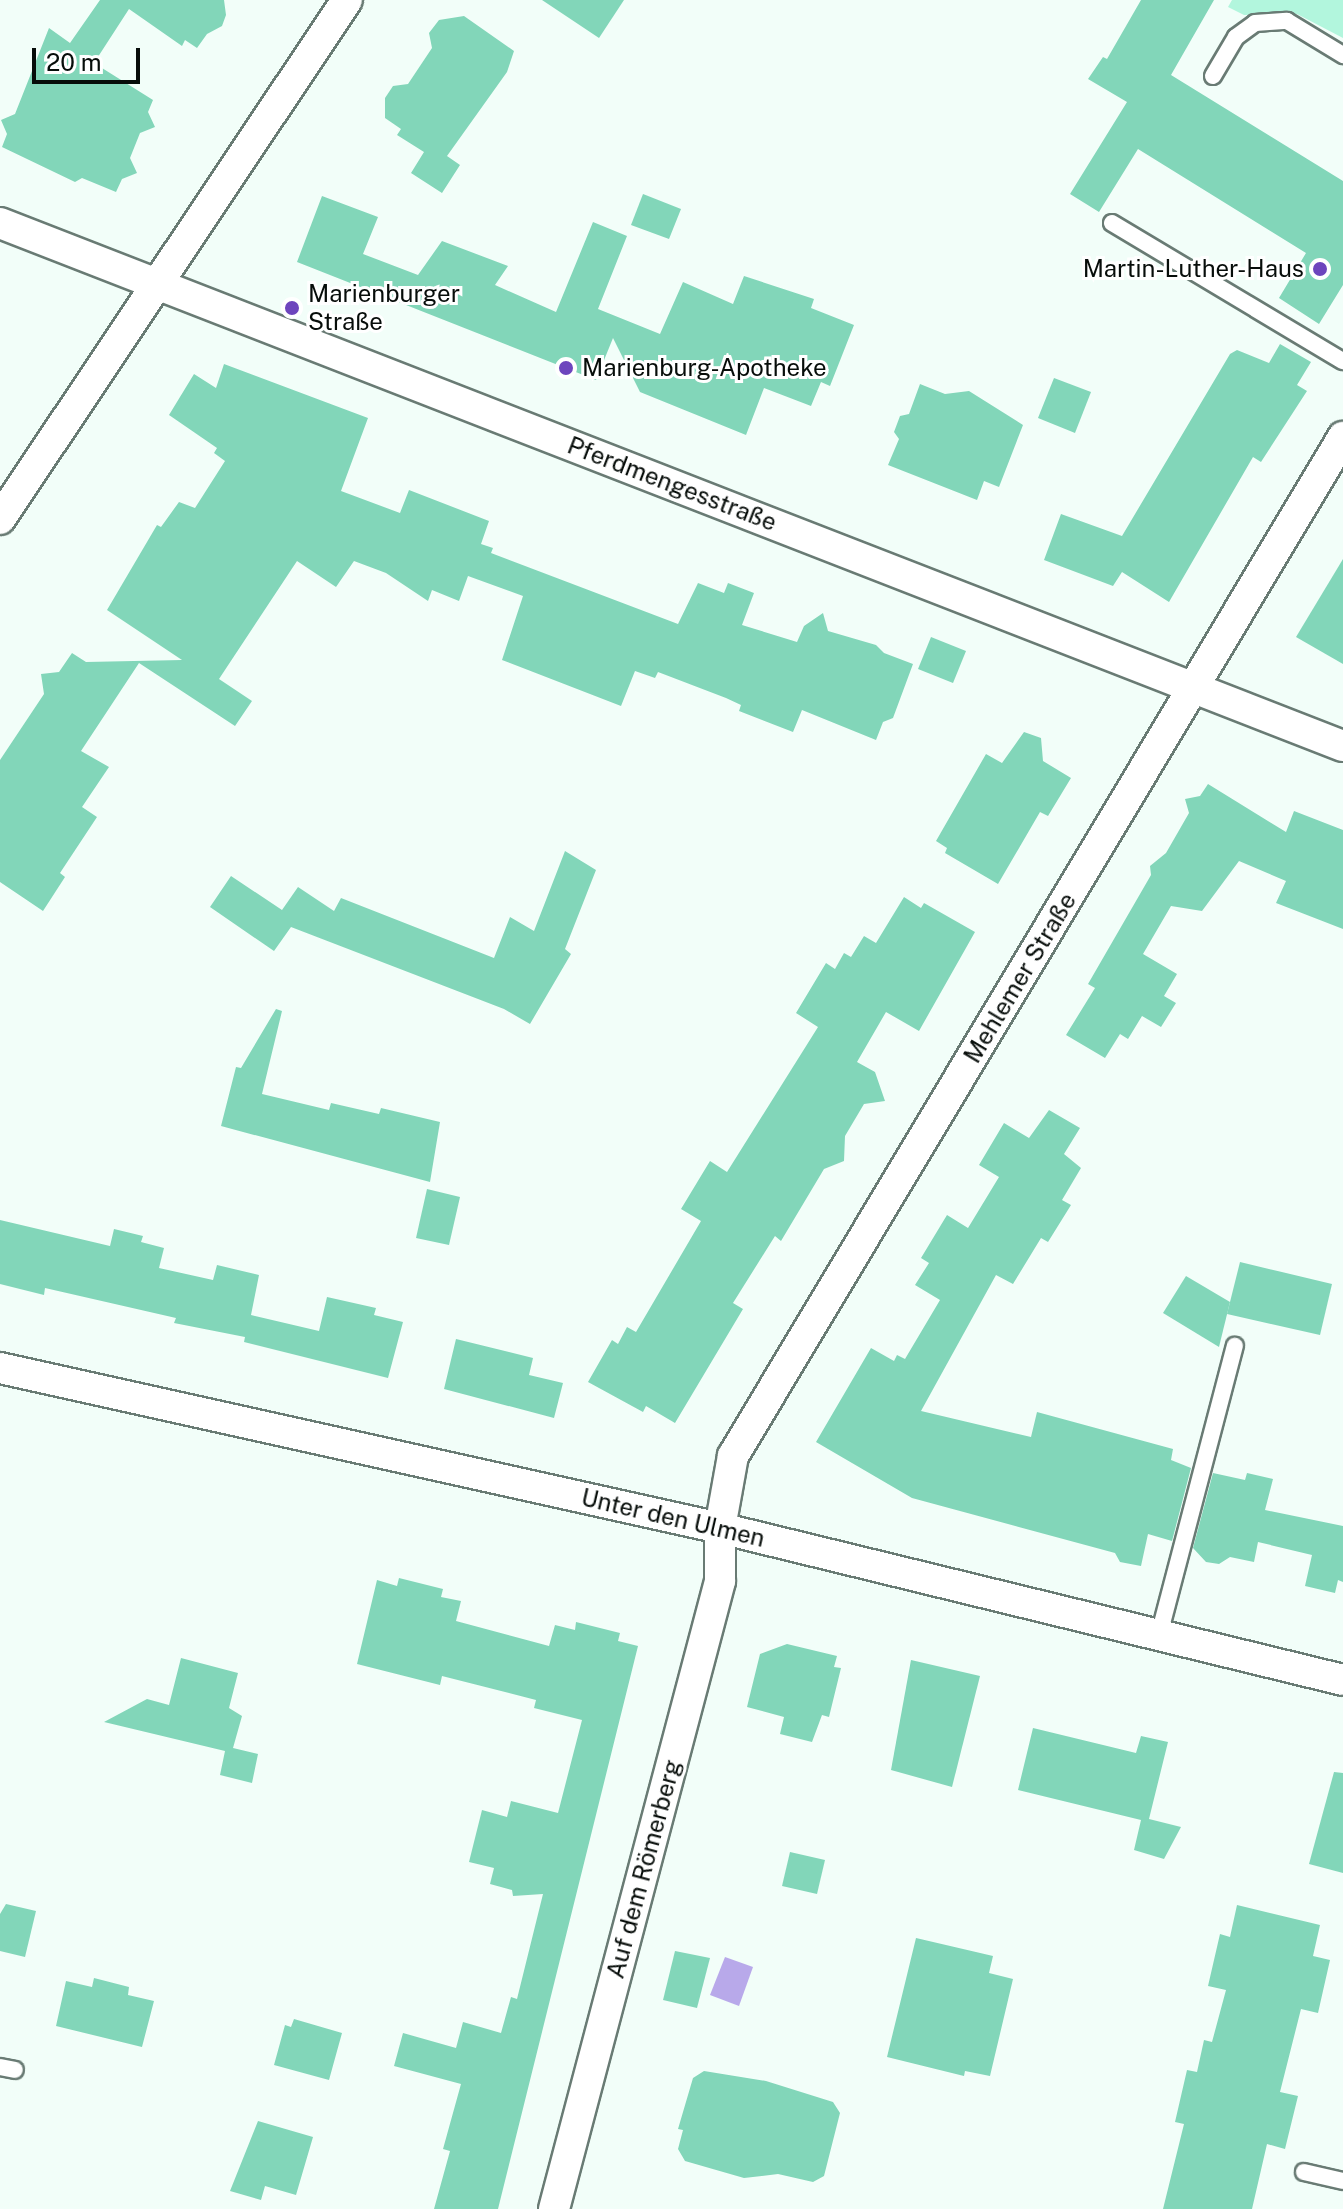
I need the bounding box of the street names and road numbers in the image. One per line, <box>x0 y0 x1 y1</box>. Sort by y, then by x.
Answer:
street label: Pferdmengesstraße <box>563 431 781 537</box>
street label: Mehlemer Straße <box>958 888 1082 1068</box>
street label: Unter den Ulmen <box>578 1483 768 1553</box>
street label: Auf dem Römerberg <box>601 1756 687 1982</box>

